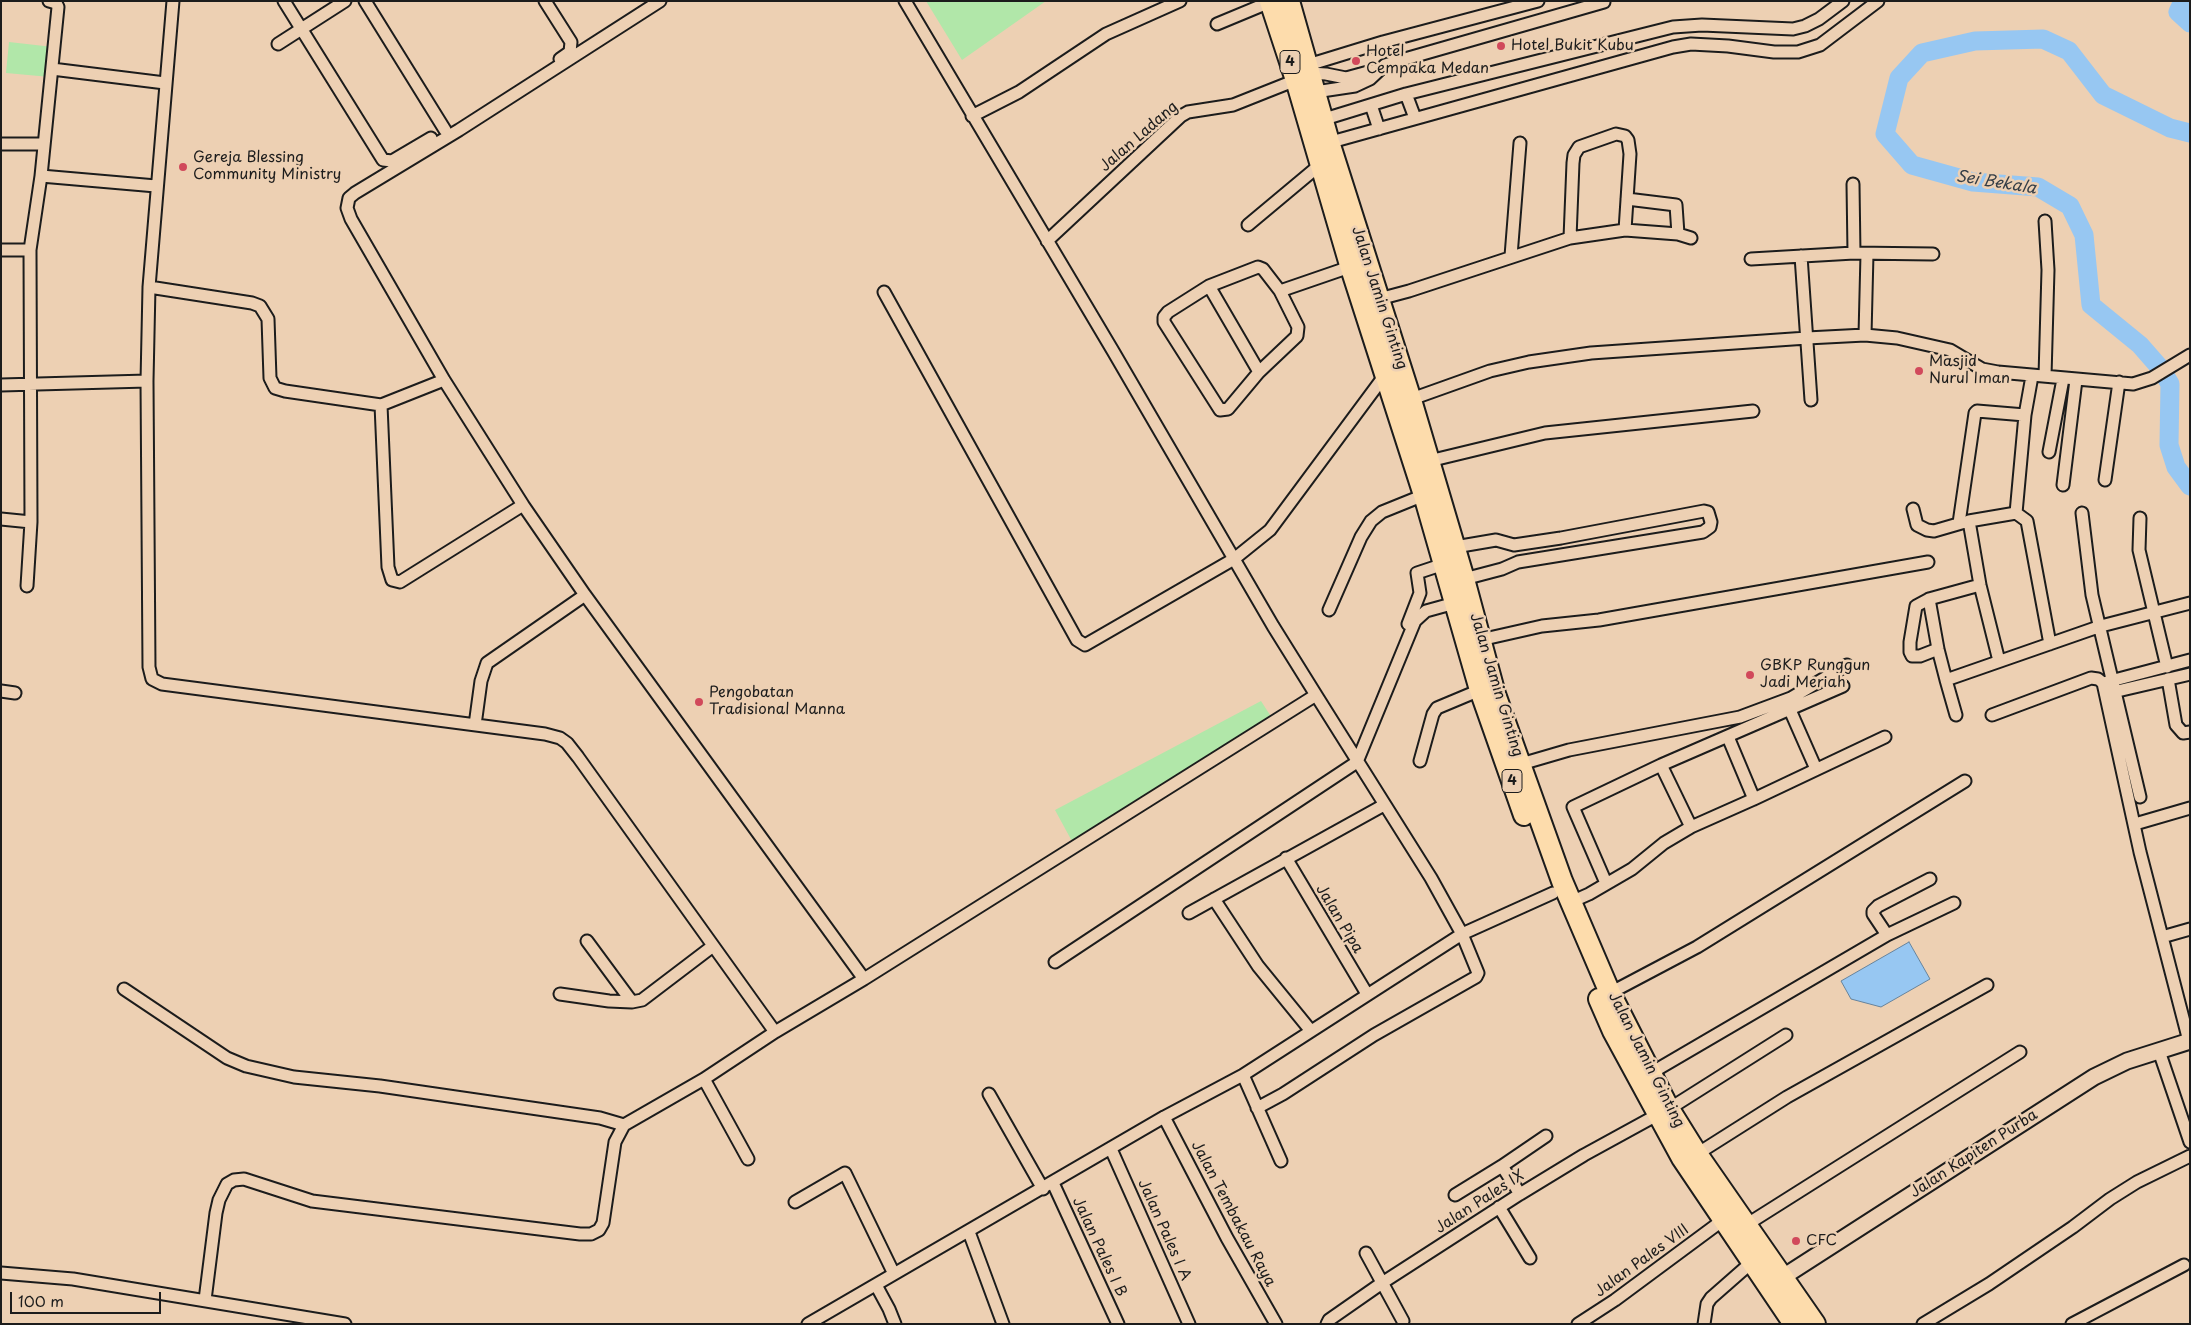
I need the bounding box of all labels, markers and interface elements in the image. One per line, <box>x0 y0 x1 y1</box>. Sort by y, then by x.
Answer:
place label: Hotel Bukit Kubu <box>1511 37 1634 55</box>
marker: Hotel Bukit Kubu <box>1495 40 1507 52</box>
place label: Hotel Cempaka Medan <box>1366 43 1489 78</box>
road number: 4 <box>1280 51 1300 74</box>
marker: Hotel Cempaka Medan <box>1350 55 1362 67</box>
street label: Jalan Ladang <box>1096 98 1182 176</box>
place label: Gereja Blessing Community Ministry <box>193 149 341 184</box>
marker: Gereja Blessing Community Ministry <box>177 161 189 173</box>
water label: Sei Bekala <box>1955 167 2037 199</box>
street label: Jalan Jamin Ginting <box>1347 224 1411 372</box>
place label: Masjid Nurul Iman <box>1929 353 2010 388</box>
marker: Masjid Nurul Iman <box>1913 365 1925 377</box>
street label: Jalan Jamin Ginting <box>1466 611 1526 759</box>
place label: GBKP Runggun Jadi Meriah <box>1760 657 1870 692</box>
marker: GBKP Runggun Jadi Meriah <box>1744 669 1756 681</box>
place label: Pengobatan Tradisional Manna <box>709 684 845 719</box>
marker: Pengobatan Tradisional Manna <box>693 696 705 708</box>
road number: 4 <box>1502 769 1522 792</box>
street label: Jalan Pipa <box>1311 881 1367 957</box>
street label: Jalan Jamin Ginting <box>1604 989 1688 1131</box>
street label: Jalan Kapiten Purba <box>1907 1106 2041 1202</box>
street label: Jalan Tembakau Raya <box>1187 1138 1279 1290</box>
street label: Jalan Pales IX <box>1432 1167 1528 1237</box>
street label: Jalan Pales I A <box>1134 1177 1194 1283</box>
street label: Jalan Pales I B <box>1068 1195 1130 1299</box>
street label: Jalan Pales VIII <box>1591 1221 1693 1301</box>
place label: CFC <box>1806 1232 1837 1250</box>
marker: CFC <box>1790 1235 1802 1247</box>
scale bar <box>12 1282 164 1314</box>
text: 100 m <box>18 1289 64 1312</box>

